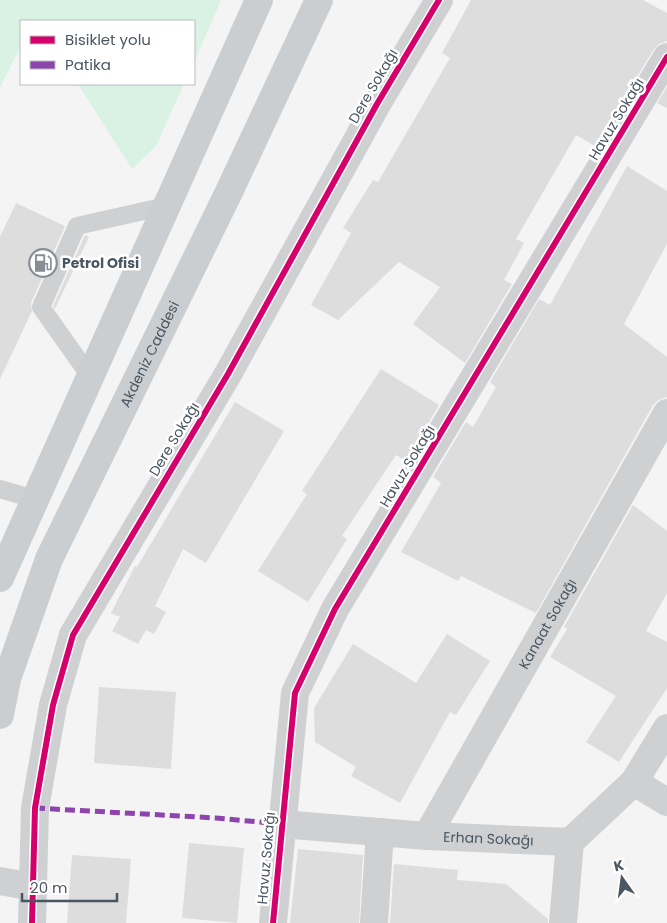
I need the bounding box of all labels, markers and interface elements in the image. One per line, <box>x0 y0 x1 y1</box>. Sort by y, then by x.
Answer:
legend <box>20 20 195 85</box>
text: Bisiklet yolu <box>65 29 151 50</box>
street label: Dere Sokağı <box>344 45 402 127</box>
text: Patika <box>65 54 111 75</box>
street label: Havuz Sokağı <box>584 74 648 164</box>
fuel station icon: Petrol Ofisi <box>28 248 58 278</box>
place label: Petrol Ofisi <box>62 253 139 273</box>
street label: Akdeniz Caddesi <box>115 298 184 411</box>
street label: Dere Sokağı <box>144 398 204 480</box>
street label: Havuz Sokağı <box>375 421 439 511</box>
street label: Kanaat Sokağı <box>514 575 581 673</box>
street label: Havuz Sokağı <box>252 811 280 905</box>
street label: Erhan Sokağı <box>443 827 534 850</box>
north arrow <box>597 853 647 903</box>
text: K <box>612 854 626 876</box>
scale bar <box>22 870 118 902</box>
text: 20 m <box>30 877 68 898</box>

